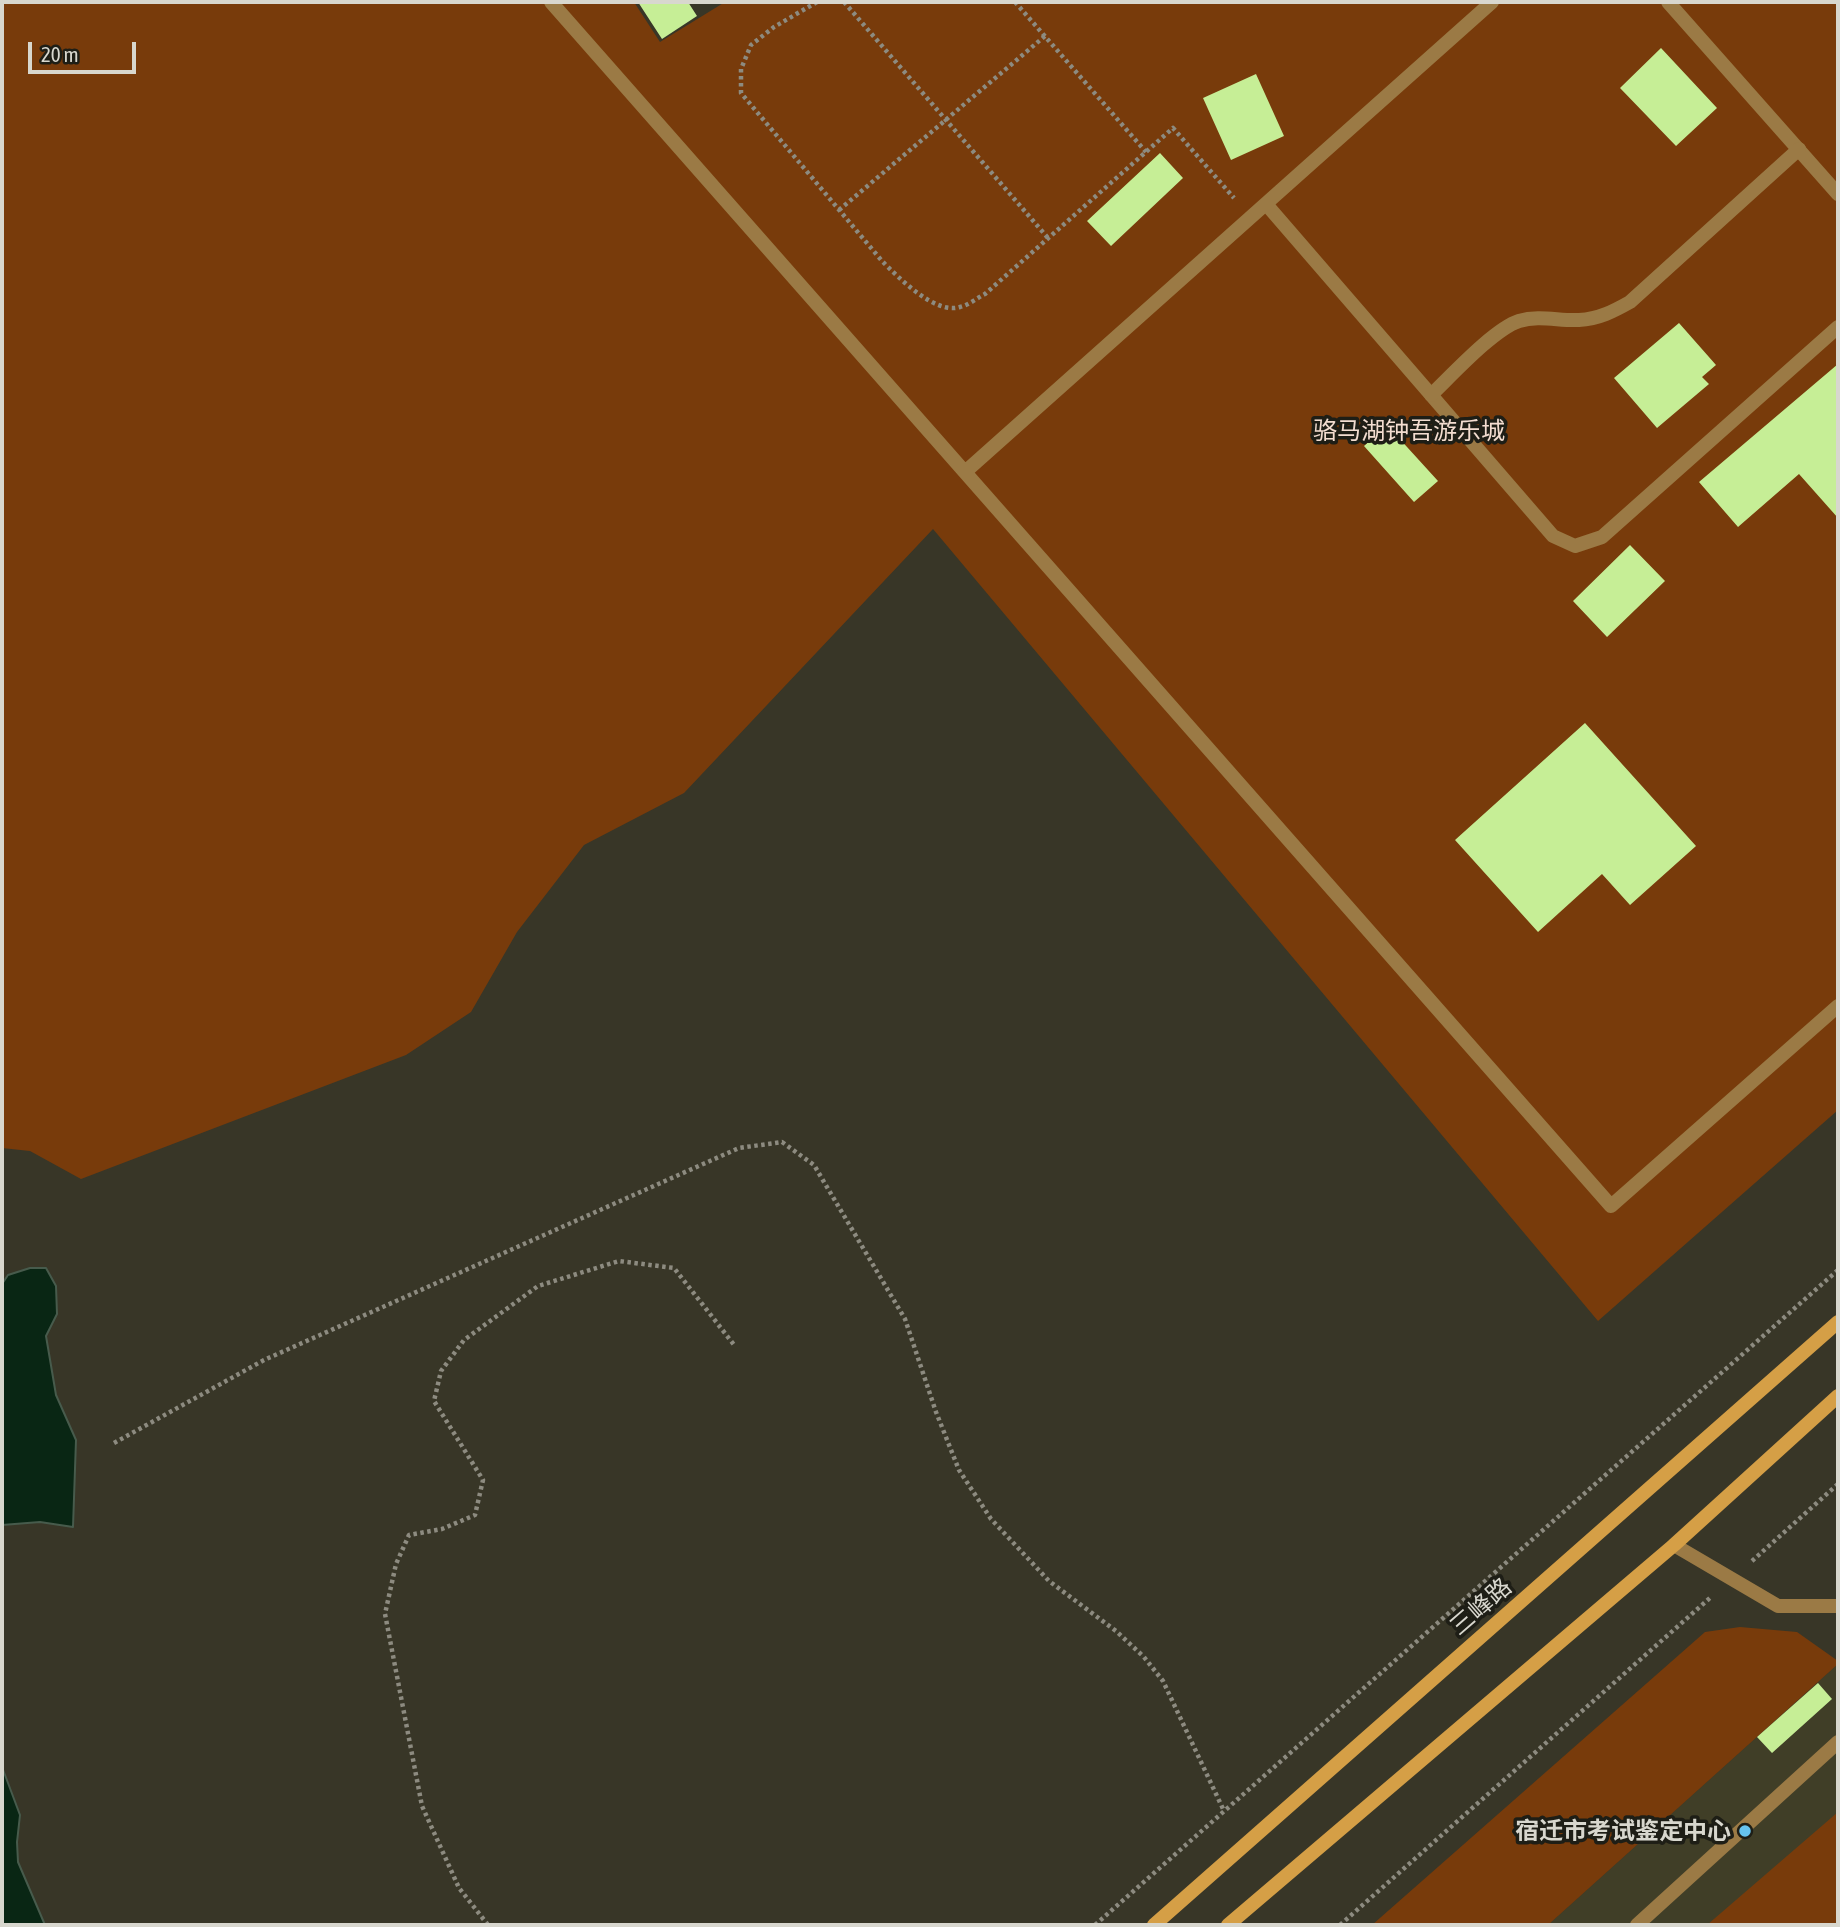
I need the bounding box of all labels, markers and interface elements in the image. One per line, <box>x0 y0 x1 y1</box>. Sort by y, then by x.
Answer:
scale bar <box>32 28 140 72</box>
text: 20 m <box>41 42 79 66</box>
park label: 骆马湖钟吾游乐城 <box>1313 417 1505 445</box>
street label: 三峰路 <box>1444 1573 1518 1641</box>
place label: 宿迁市考试鉴定中心 <box>1515 1817 1731 1845</box>
marker: 宿迁市考试鉴定中心 <box>1737 1823 1753 1839</box>

